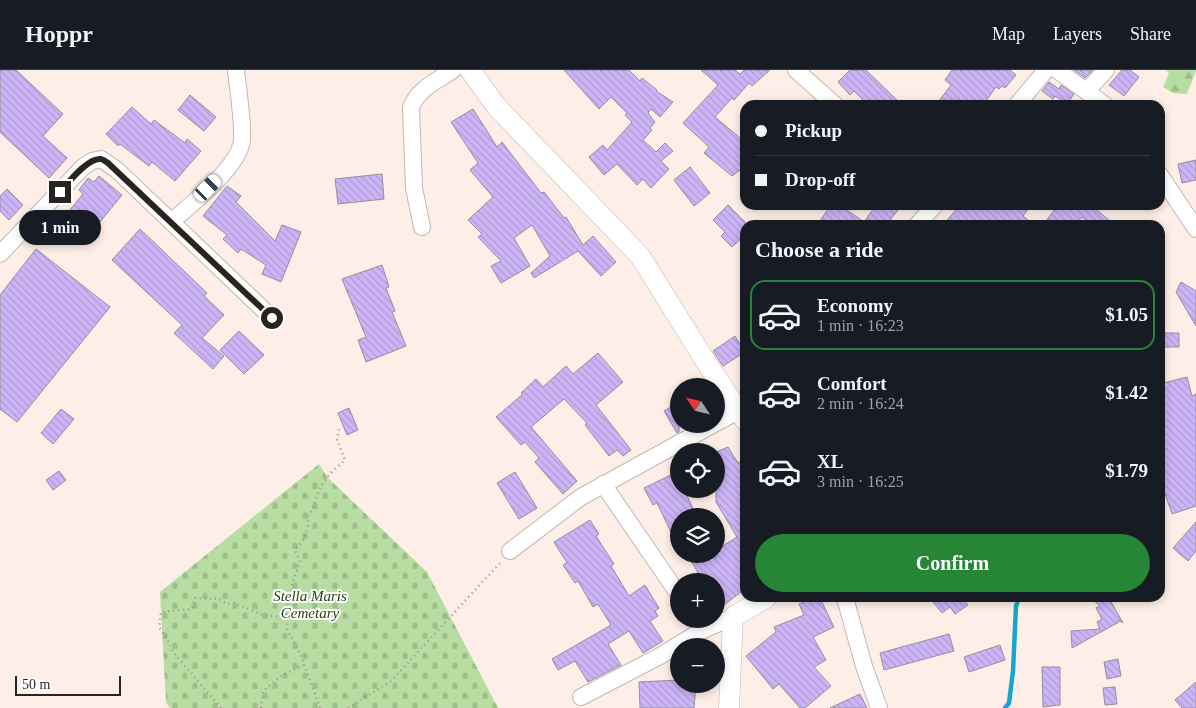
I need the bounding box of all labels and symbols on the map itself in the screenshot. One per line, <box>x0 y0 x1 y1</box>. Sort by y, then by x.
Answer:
car <box>192 172 223 204</box>
route end <box>49 181 71 203</box>
callout: 1 min <box>19 210 101 244</box>
route start <box>261 307 283 329</box>
north arrow <box>670 378 725 432</box>
park label: Stella Maris Cemetary <box>273 588 347 621</box>
scale bar <box>15 673 121 696</box>

